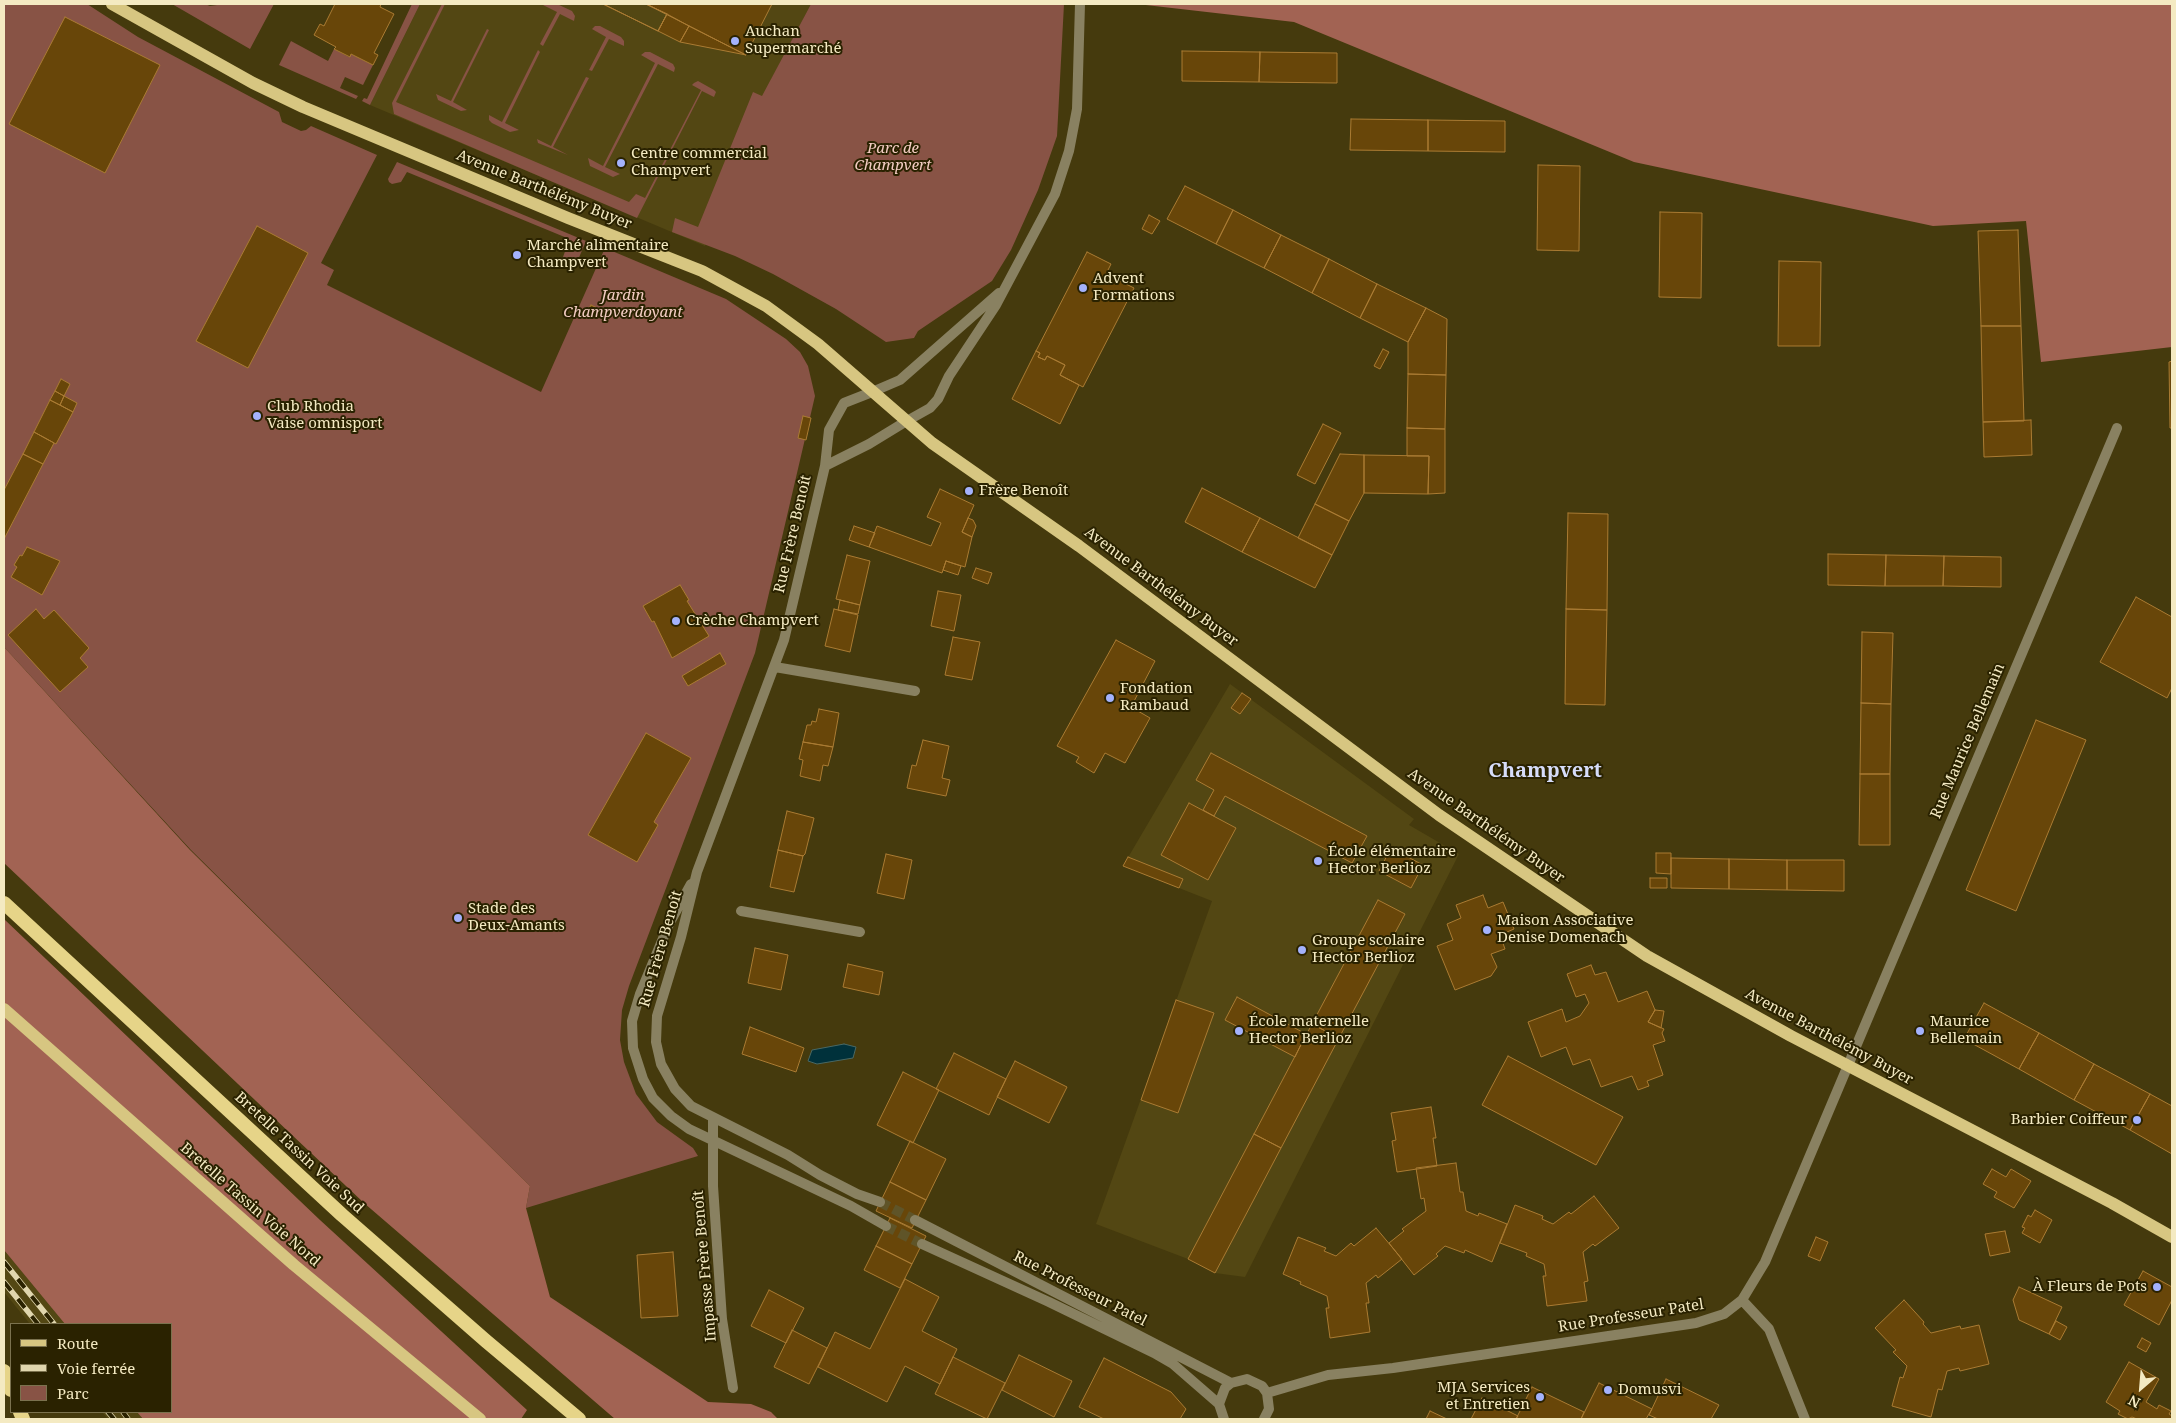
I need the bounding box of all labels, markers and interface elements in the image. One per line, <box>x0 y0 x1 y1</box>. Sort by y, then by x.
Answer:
place label: Auchan Supermarché <box>745 23 842 58</box>
marker: Auchan Supermarché <box>729 35 741 47</box>
park label: Parc de Champvert <box>854 140 932 175</box>
place label: Centre commercial Champvert <box>631 145 767 180</box>
street label: Avenue Barthélémy Buyer <box>454 147 634 233</box>
marker: Centre commercial Champvert <box>615 157 627 169</box>
place label: Marché alimentaire Champvert <box>527 237 669 272</box>
marker: Marché alimentaire Champvert <box>511 249 523 261</box>
place label: Advent Formations <box>1093 270 1175 305</box>
marker: Advent Formations <box>1077 282 1089 294</box>
park label: Jardin Champverdoyant <box>563 287 683 322</box>
place label: Club Rhodia Vaise omnisport <box>267 398 382 433</box>
marker: Club Rhodia Vaise omnisport <box>251 410 263 422</box>
street label: Rue Frère Benoît <box>771 473 815 595</box>
place label: Frère Benoît <box>979 482 1068 500</box>
marker: Frère Benoît <box>963 485 975 497</box>
street label: Avenue Barthélémy Buyer <box>1081 523 1241 651</box>
place label: Crèche Champvert <box>686 612 819 630</box>
marker: Crèche Champvert <box>670 615 682 627</box>
street label: Rue Maurice Bellemain <box>1927 661 2009 821</box>
place label: Fondation Rambaud <box>1120 680 1193 715</box>
marker: Fondation Rambaud <box>1104 692 1116 704</box>
district label: Champvert <box>1488 759 1602 783</box>
street label: Avenue Barthélémy Buyer <box>1404 765 1568 887</box>
place label: École élémentaire Hector Berlioz <box>1328 843 1456 878</box>
marker: École élémentaire Hector Berlioz <box>1312 855 1324 867</box>
street label: Rue Frère Benoît <box>636 889 686 1009</box>
place label: Stade des Deux-Amants <box>468 900 565 935</box>
marker: Stade des Deux-Amants <box>452 912 464 924</box>
place label: Maison Associative Denise Domenach <box>1497 912 1633 947</box>
marker: Maison Associative Denise Domenach <box>1481 924 1493 936</box>
place label: Groupe scolaire Hector Berlioz <box>1312 932 1425 967</box>
marker: Groupe scolaire Hector Berlioz <box>1296 944 1308 956</box>
street label: Avenue Barthélémy Buyer <box>1742 985 1916 1089</box>
place label: École maternelle Hector Berlioz <box>1249 1013 1369 1048</box>
place label: Maurice Bellemain <box>1930 1013 2002 1048</box>
marker: École maternelle Hector Berlioz <box>1233 1025 1245 1037</box>
marker: Maurice Bellemain <box>1914 1025 1926 1037</box>
street label: Bretelle Tassin Voie Sud <box>231 1088 367 1218</box>
place label: Barbier Coiffeur <box>2011 1111 2127 1129</box>
marker: Barbier Coiffeur <box>2131 1114 2143 1126</box>
street label: Bretelle Tassin Voie Nord <box>176 1139 324 1271</box>
street label: Impasse Frère Benoît <box>689 1190 721 1342</box>
street label: Rue Professeur Patel <box>1010 1248 1150 1330</box>
place label: À Fleurs de Pots <box>2033 1278 2147 1296</box>
marker: À Fleurs de Pots <box>2151 1281 2163 1293</box>
street label: Rue Professeur Patel <box>1557 1296 1705 1336</box>
legend <box>10 1323 172 1413</box>
text: Route <box>57 1333 98 1353</box>
text: Voie ferrée <box>57 1358 135 1378</box>
north arrow <box>2116 1363 2166 1413</box>
place label: MJA Services et Entretien <box>1437 1379 1530 1414</box>
place label: Domusvi <box>1618 1381 1682 1399</box>
text: Parc <box>57 1383 89 1403</box>
marker: Domusvi <box>1602 1384 1614 1396</box>
marker: MJA Services et Entretien <box>1534 1391 1546 1403</box>
text: N <box>2125 1391 2143 1413</box>

